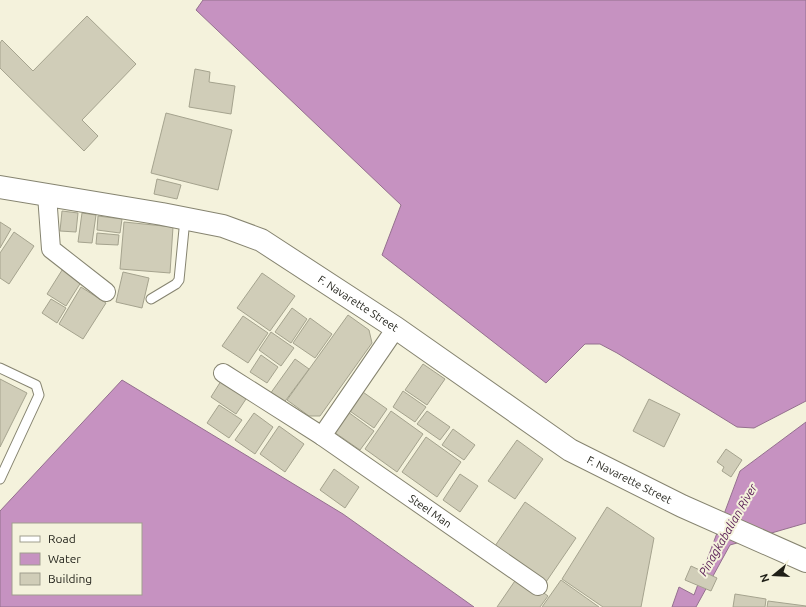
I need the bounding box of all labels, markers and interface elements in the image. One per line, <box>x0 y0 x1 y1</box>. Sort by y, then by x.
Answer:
street label: F. Navarette Street <box>316 273 401 334</box>
street label: F. Navarette Street <box>585 453 674 506</box>
water label: Pinagkabalian River <box>696 481 759 578</box>
street label: Steel Man <box>407 492 454 530</box>
legend <box>12 523 142 595</box>
text: Road <box>48 532 76 545</box>
text: Water <box>48 552 81 565</box>
north arrow <box>754 555 794 595</box>
text: Building <box>48 572 92 585</box>
text: N <box>758 572 771 584</box>

